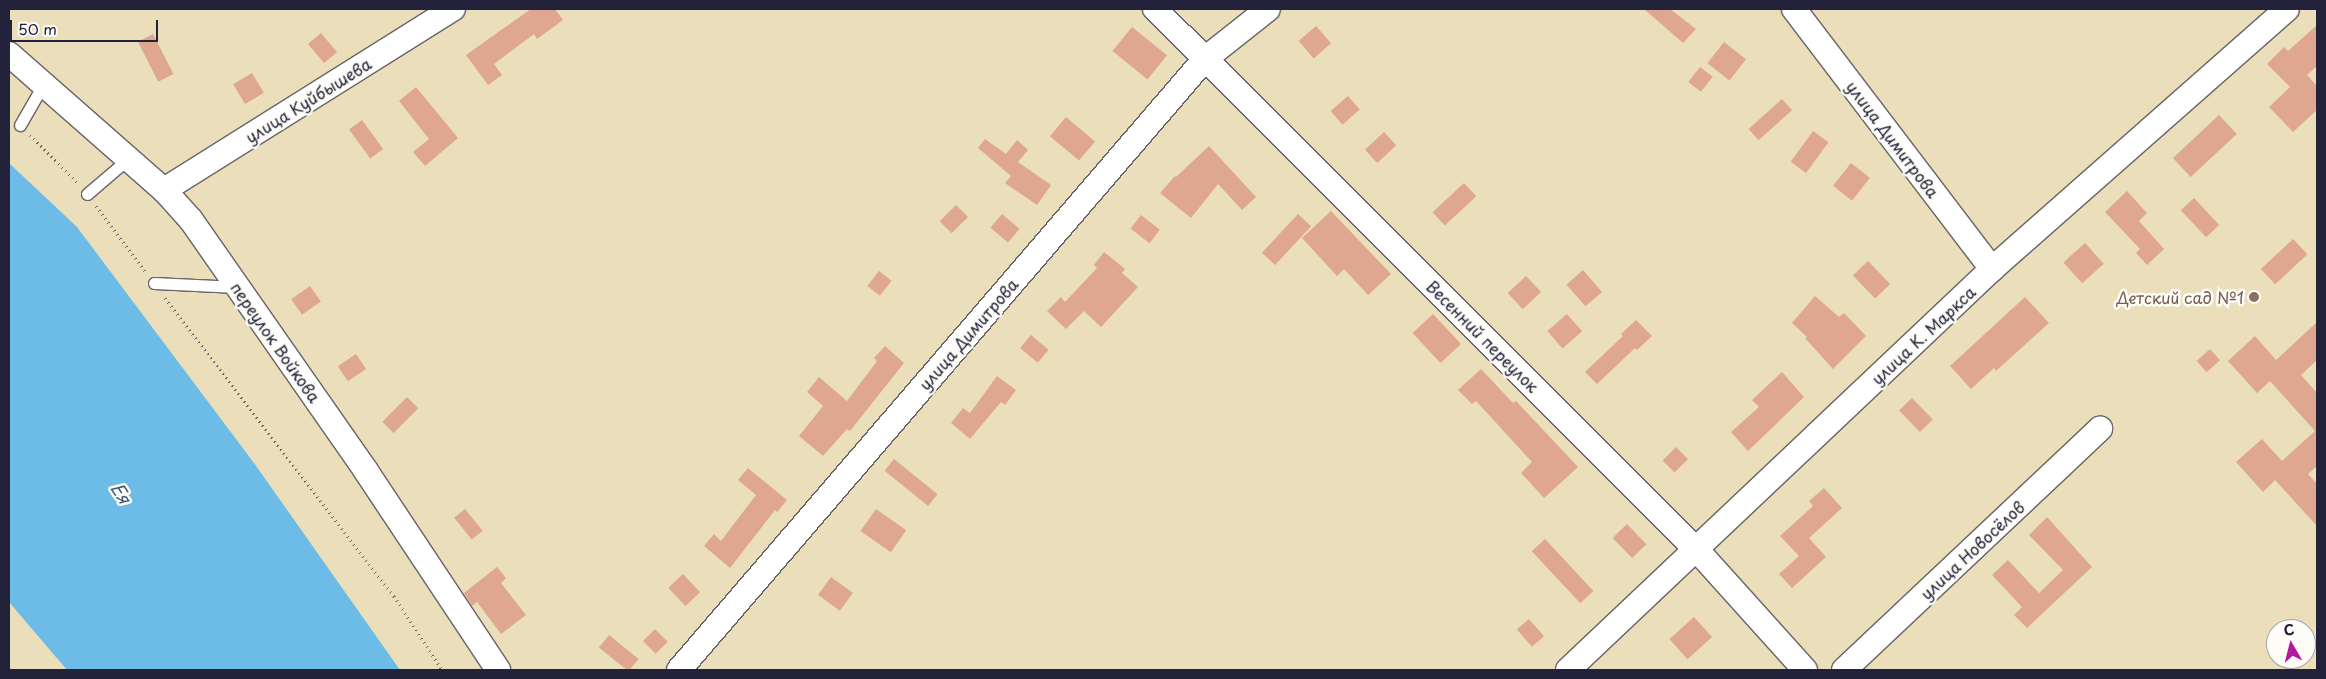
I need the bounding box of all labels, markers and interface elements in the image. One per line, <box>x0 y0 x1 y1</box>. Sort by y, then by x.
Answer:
scale bar <box>12 10 160 42</box>
text: 50 m <box>18 17 57 40</box>
street label: улица Куйбышева <box>241 53 375 147</box>
street label: улица Димитрова <box>1843 76 1943 202</box>
street label: улица Димитрова <box>914 274 1022 394</box>
street label: Весенний переулок <box>1423 276 1543 396</box>
street label: переулок Войкова <box>227 278 325 406</box>
street label: улица К. Маркса <box>1867 282 1979 388</box>
place label: Детский сад №1 <box>2115 287 2244 307</box>
marker: Детский сад №1 <box>2248 291 2260 303</box>
water label: Ея <box>106 478 136 508</box>
street label: улица Новосёлов <box>1916 497 2028 603</box>
north arrow <box>2266 619 2316 669</box>
text: С <box>2282 619 2296 641</box>

